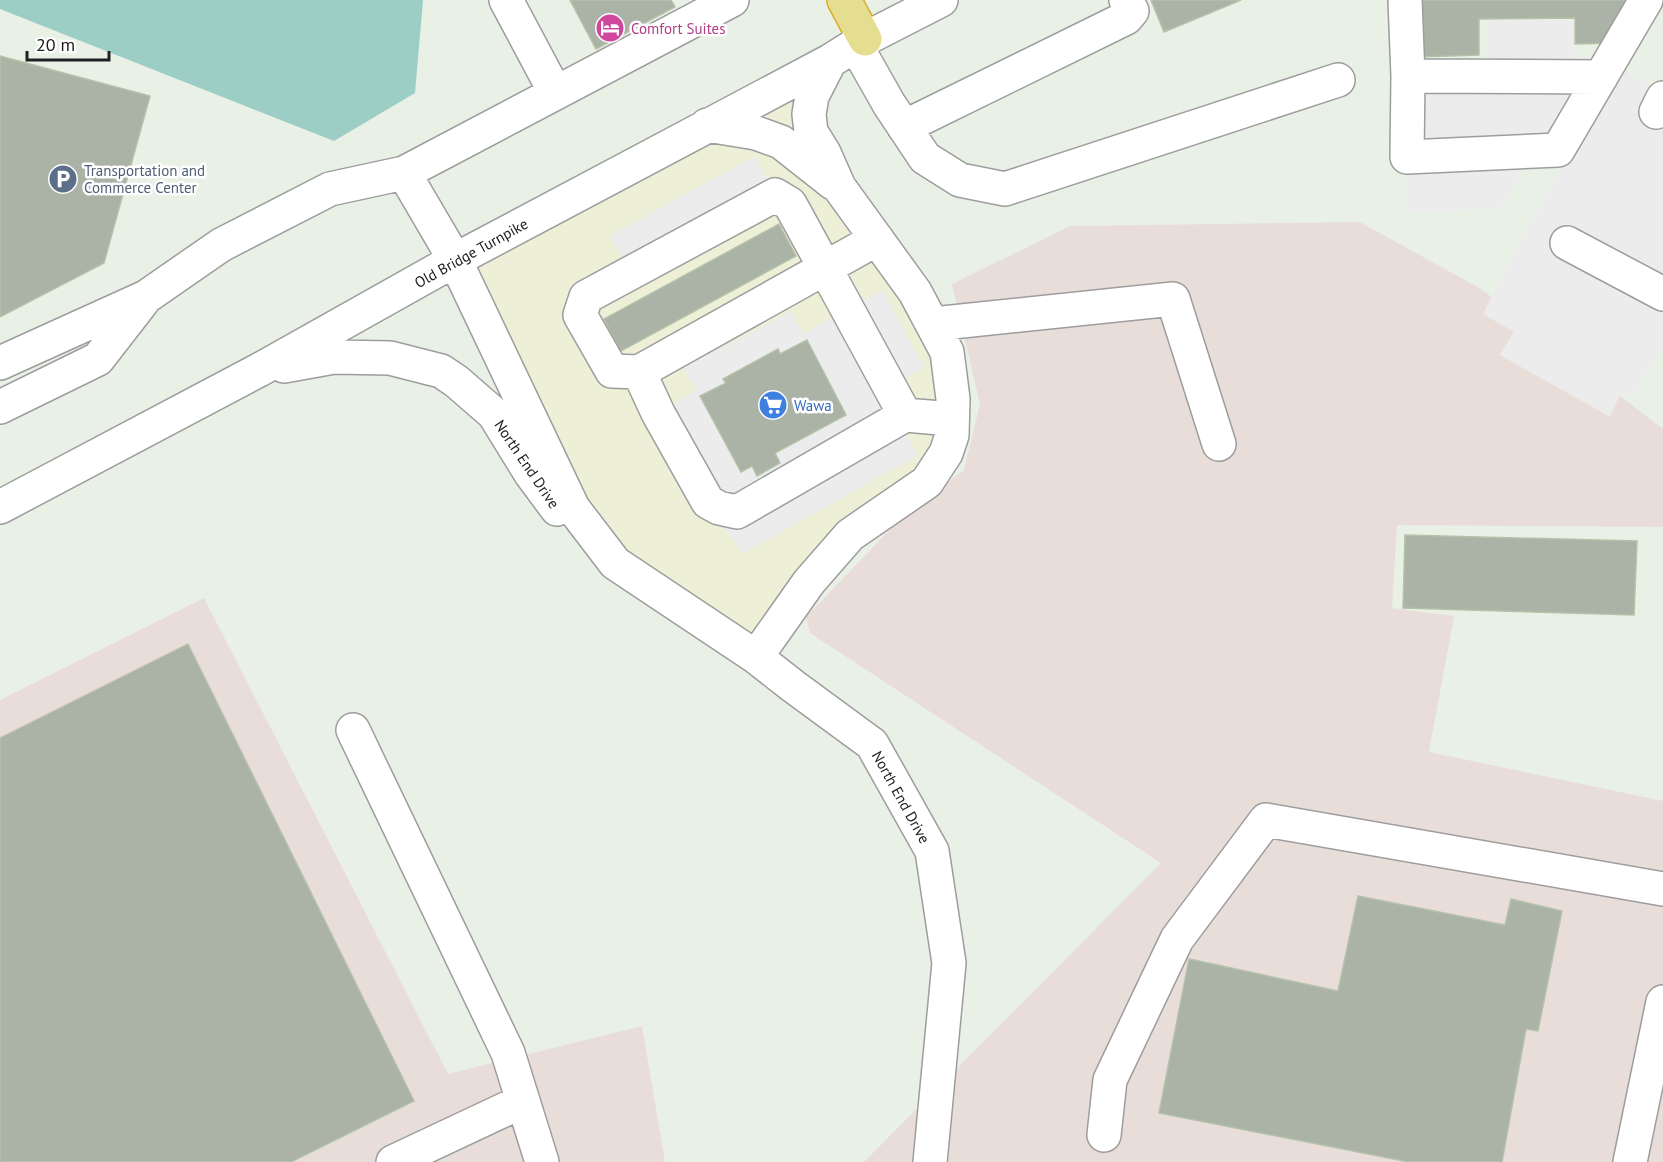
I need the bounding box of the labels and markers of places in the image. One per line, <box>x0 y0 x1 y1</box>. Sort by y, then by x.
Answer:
hotel icon: Comfort Suites <box>594 12 626 44</box>
place label: Comfort Suites <box>631 19 726 38</box>
place label: Transportation and Commerce Center <box>84 161 205 197</box>
parking icon: Transportation and Commerce Center <box>47 163 79 195</box>
supermarket icon: Wawa <box>757 389 789 421</box>
place label: Wawa <box>794 396 832 415</box>

